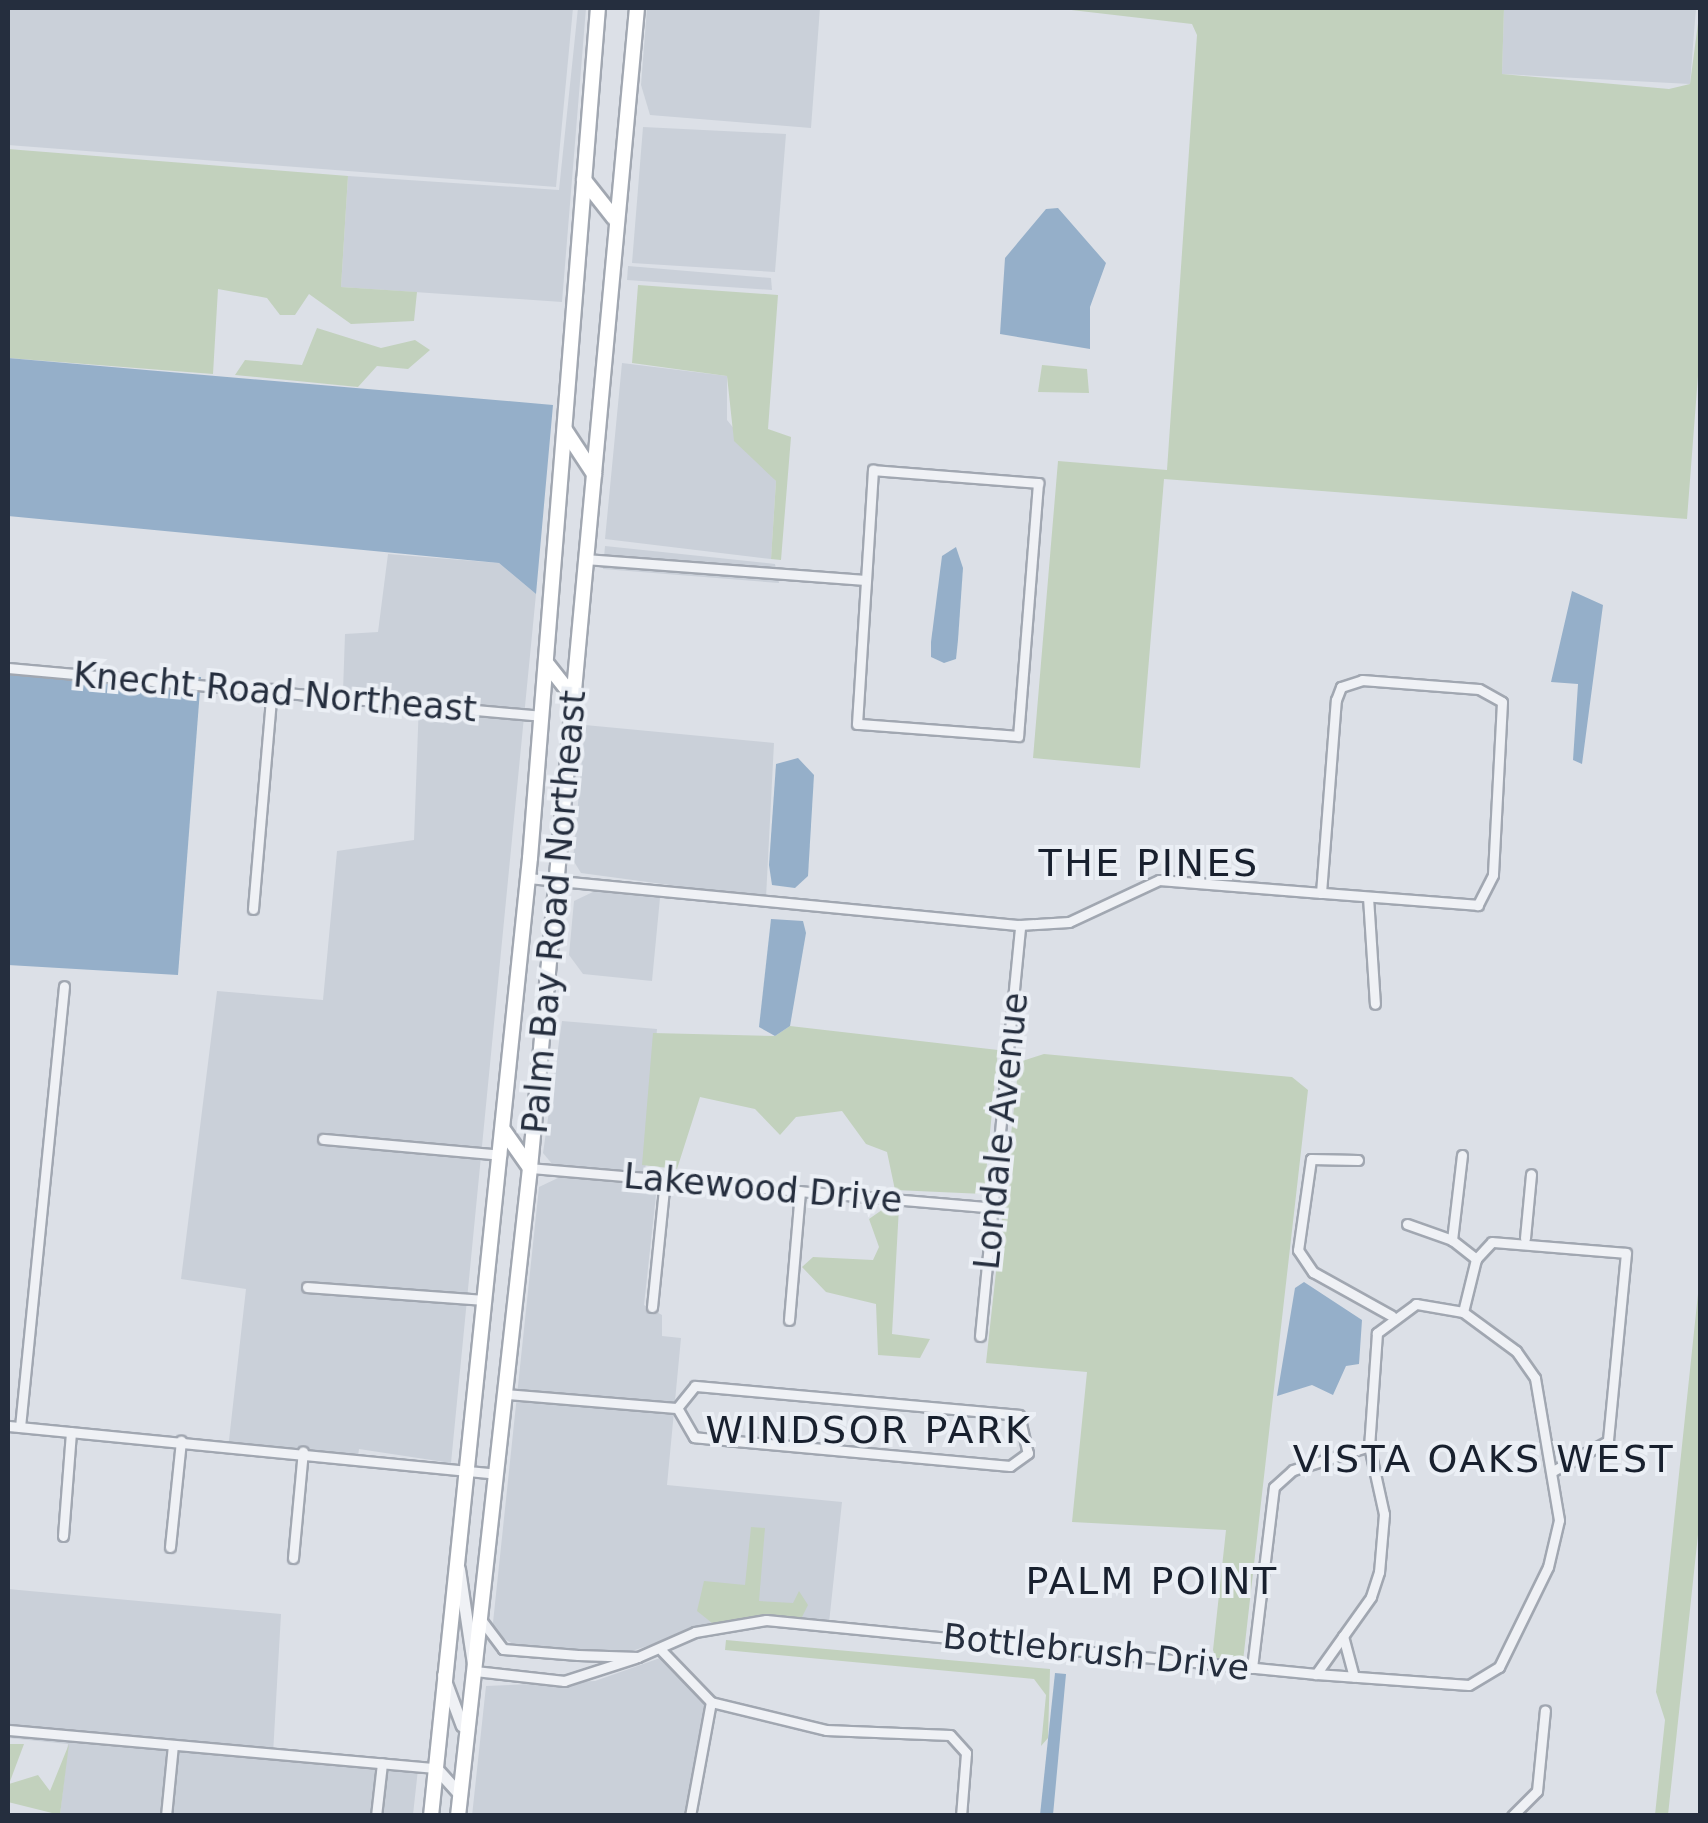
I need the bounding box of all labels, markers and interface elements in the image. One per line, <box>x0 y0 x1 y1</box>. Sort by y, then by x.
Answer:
street label: Knecht Road Northeast <box>72 653 478 731</box>
street label: Palm Bay Road Northeast <box>514 689 594 1135</box>
district label: THE PINES <box>1038 841 1260 887</box>
street label: Londale Avenue <box>966 990 1036 1272</box>
street label: Lakewood Drive <box>622 1155 904 1221</box>
district label: WINDSOR PARK <box>706 1408 1032 1454</box>
district label: VISTA OAKS WEST <box>1293 1437 1675 1483</box>
district label: PALM POINT <box>1025 1559 1279 1605</box>
street label: Bottlebrush Drive <box>941 1615 1251 1689</box>

